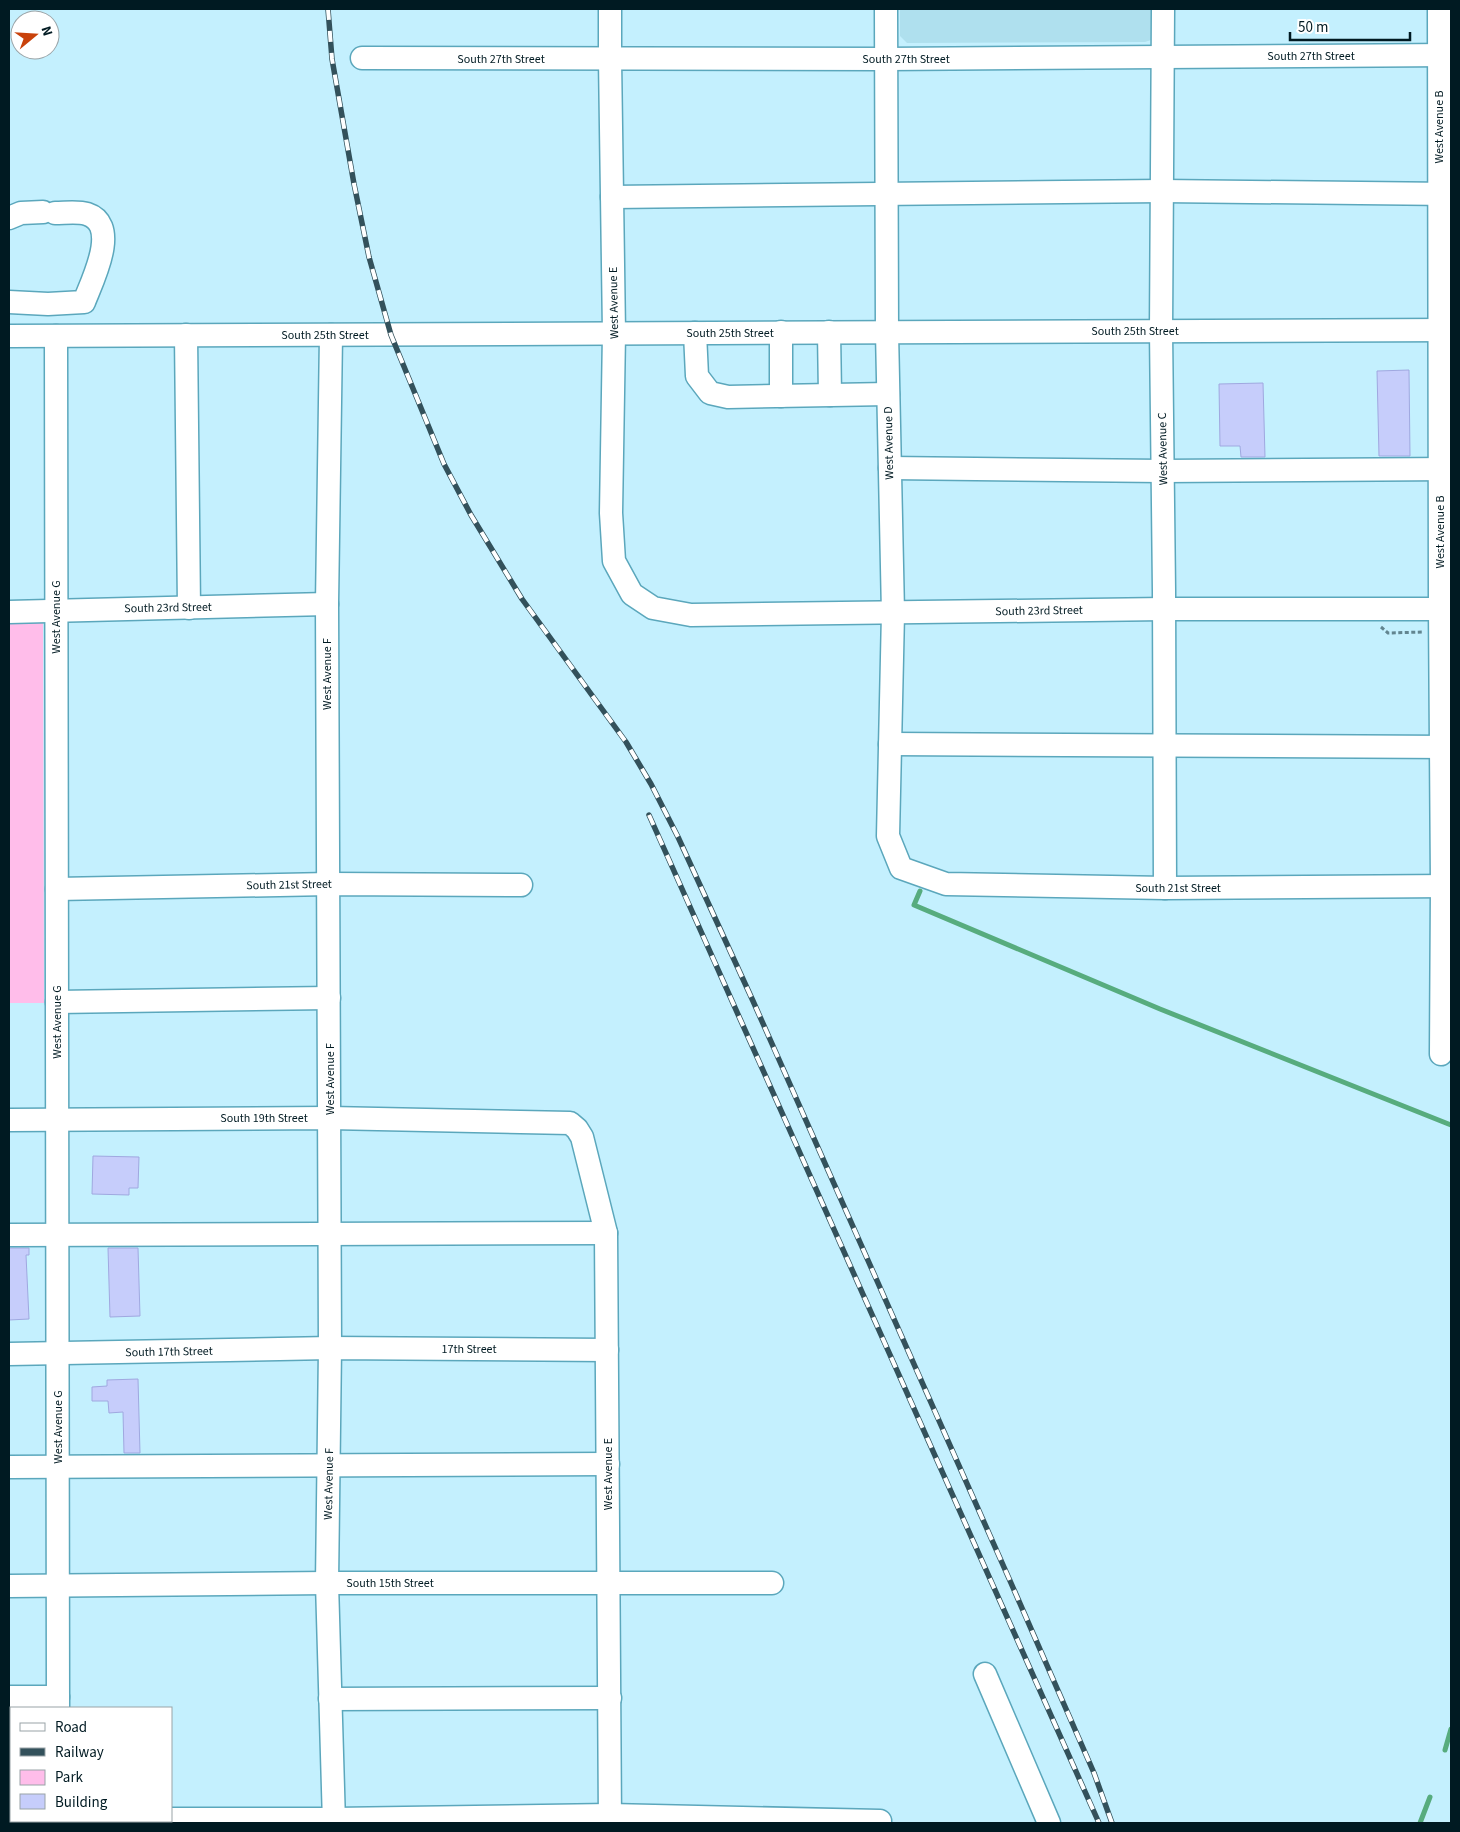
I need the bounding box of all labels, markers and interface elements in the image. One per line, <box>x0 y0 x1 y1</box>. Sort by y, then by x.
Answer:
north arrow <box>10 10 60 60</box>
scale bar <box>1290 10 1410 42</box>
text: 50 m <box>1298 17 1328 38</box>
text: N <box>35 24 57 39</box>
street label: South 27th Street <box>1267 48 1355 65</box>
street label: South 27th Street <box>457 51 545 68</box>
street label: South 27th Street <box>862 51 950 68</box>
street label: West Avenue B <box>1431 90 1448 164</box>
street label: West Avenue E <box>605 267 623 339</box>
street label: South 25th Street <box>1091 323 1179 340</box>
street label: South 25th Street <box>686 325 774 342</box>
street label: South 25th Street <box>281 327 369 344</box>
street label: West Avenue D <box>880 406 898 480</box>
street label: West Avenue C <box>1154 412 1172 486</box>
street label: West Avenue B <box>1432 495 1449 569</box>
street label: West Avenue G <box>48 580 65 654</box>
street label: South 23rd Street <box>124 599 212 617</box>
street label: South 23rd Street <box>995 602 1083 620</box>
street label: West Avenue F <box>319 638 336 710</box>
street label: South 21st Street <box>246 876 332 894</box>
street label: South 21st Street <box>1135 880 1221 897</box>
street label: West Avenue G <box>49 985 66 1059</box>
street label: West Avenue F <box>322 1043 339 1115</box>
street label: South 19th Street <box>220 1110 308 1127</box>
street label: 17th Street <box>442 1341 496 1358</box>
street label: South 17th Street <box>125 1343 213 1361</box>
street label: West Avenue G <box>50 1390 67 1464</box>
street label: West Avenue E <box>600 1438 617 1510</box>
street label: West Avenue F <box>320 1448 338 1520</box>
street label: South 15th Street <box>346 1575 434 1592</box>
legend <box>10 1707 172 1822</box>
text: Road <box>55 1717 87 1738</box>
text: Railway <box>55 1742 104 1763</box>
text: Park <box>55 1767 84 1788</box>
text: Building <box>55 1792 108 1813</box>

